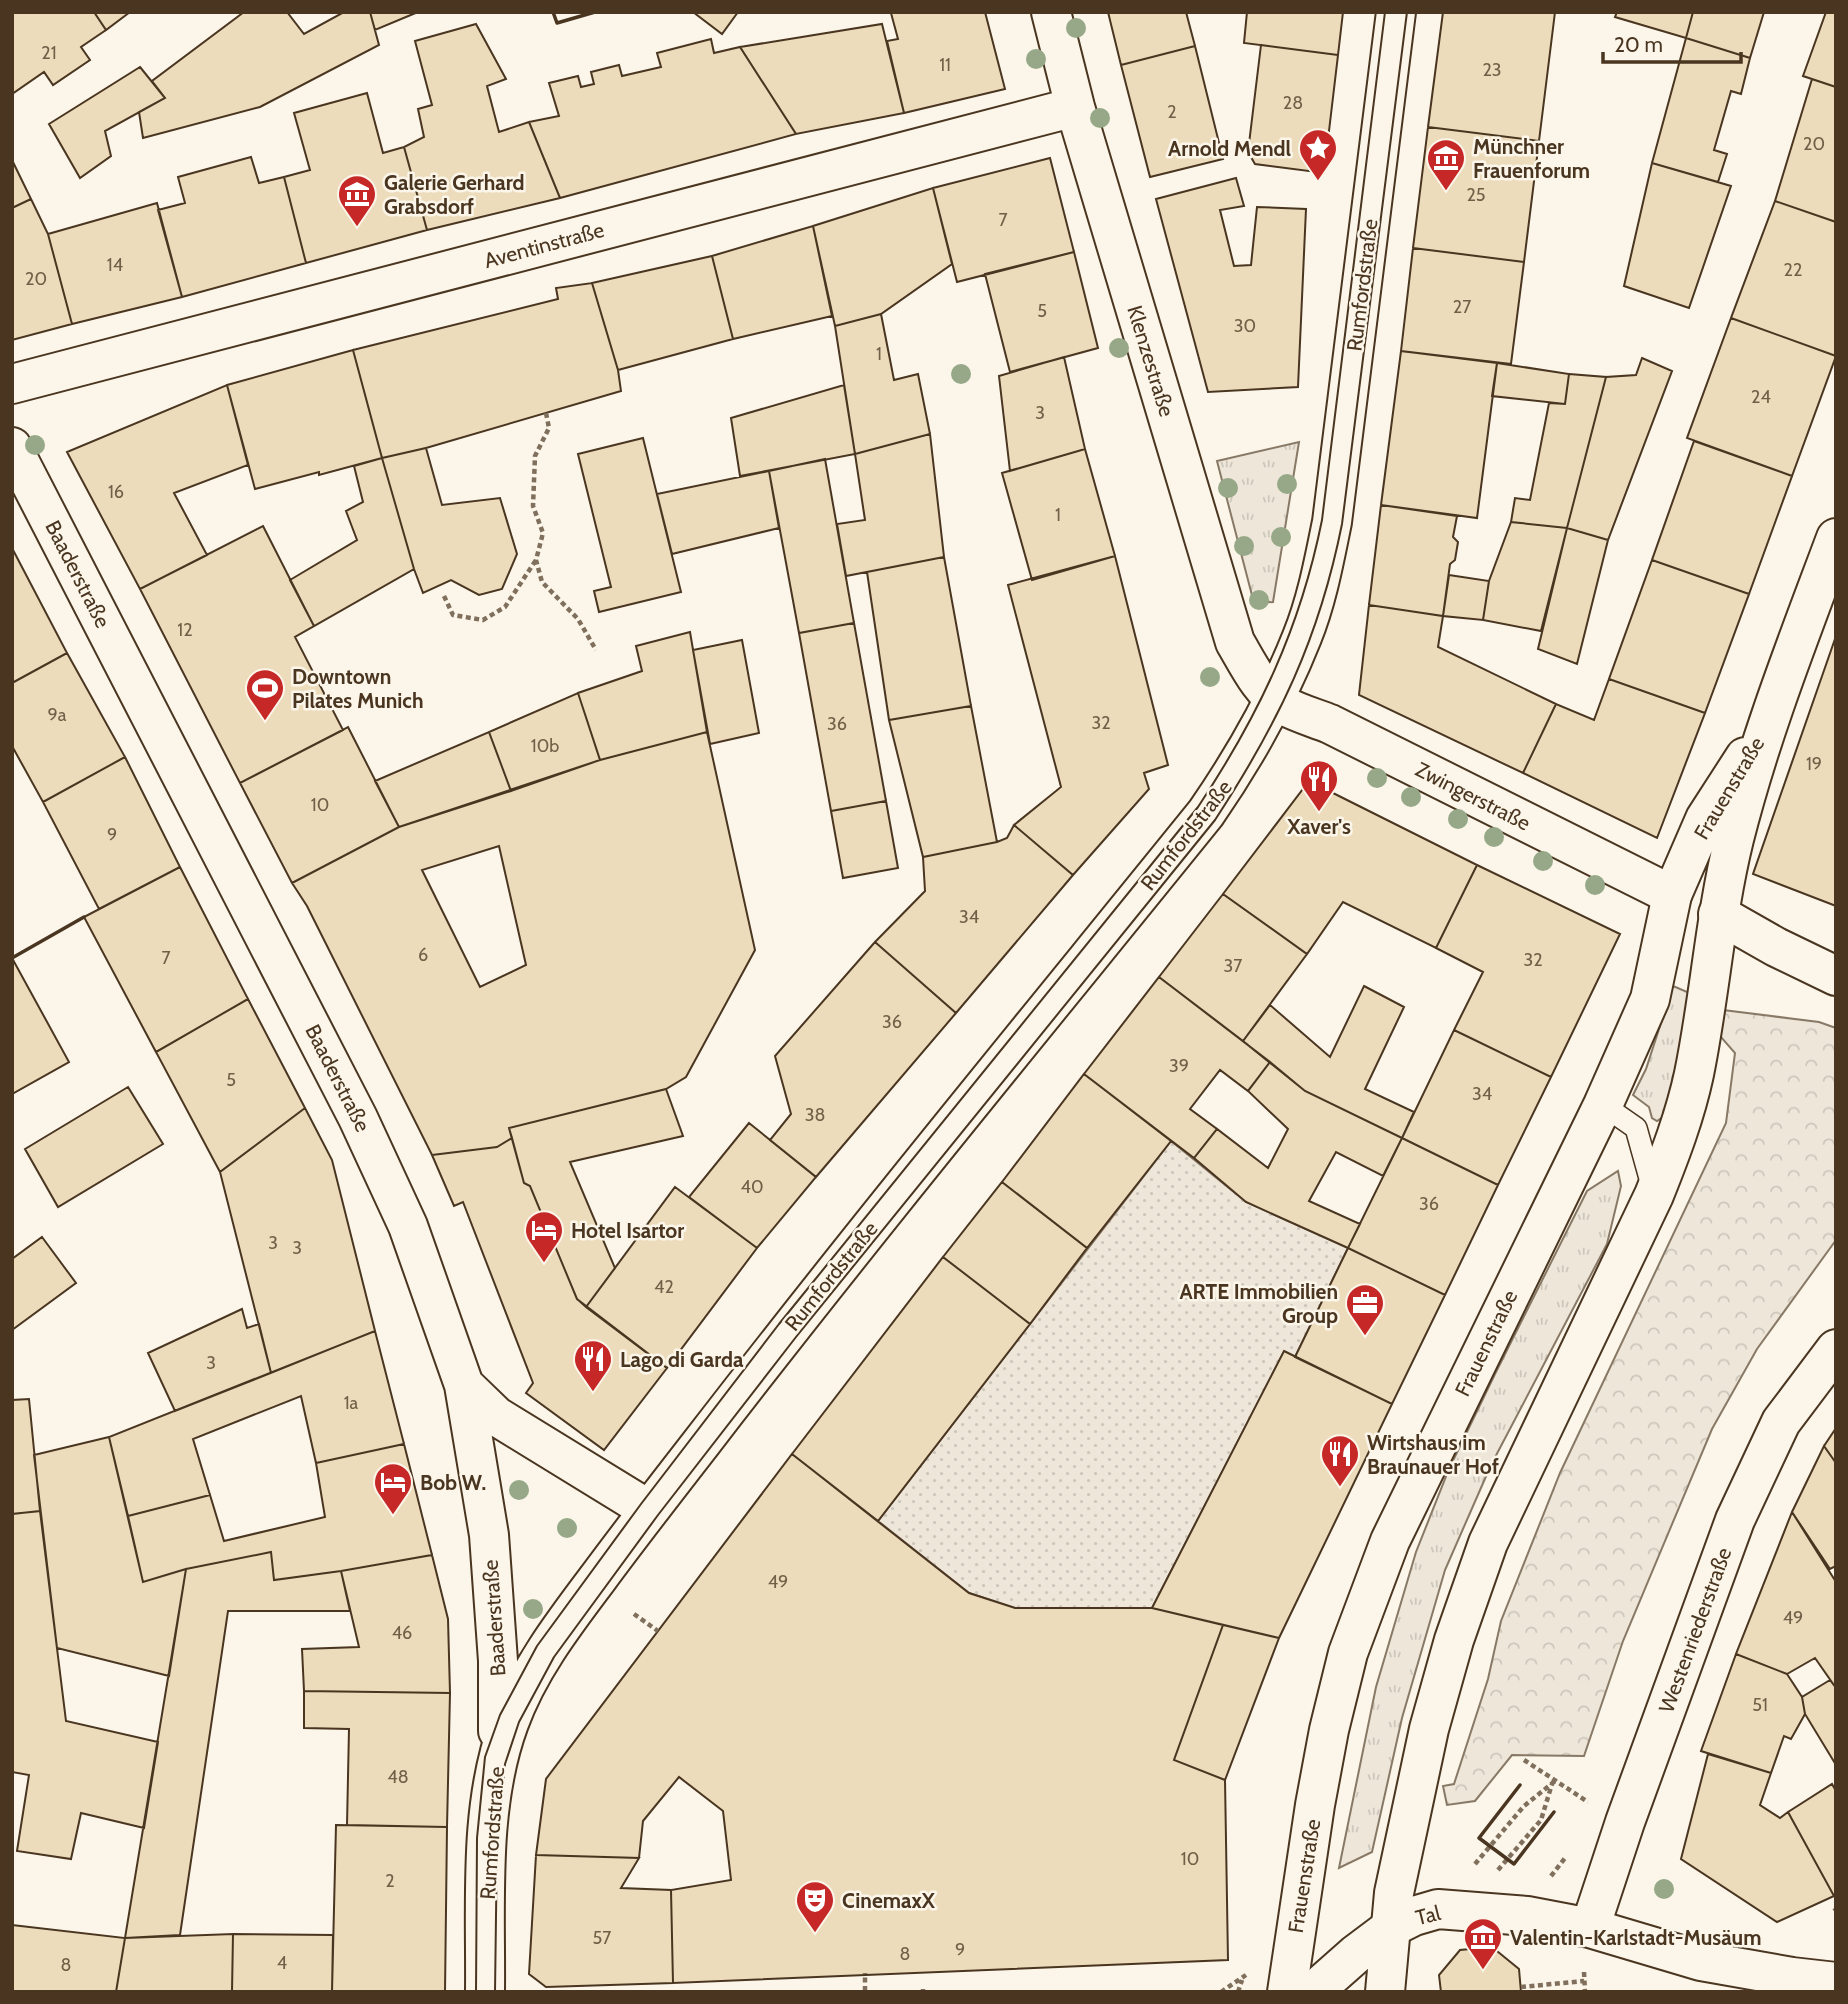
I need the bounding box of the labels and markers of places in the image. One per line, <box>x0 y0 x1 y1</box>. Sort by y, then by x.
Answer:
place icon: Arnold Mendl <box>1297 127 1339 182</box>
place label: Münchner Frauenforum <box>1473 134 1590 183</box>
place label: Arnold Mendl <box>1168 136 1291 161</box>
museum icon: Münchner Frauenforum <box>1425 137 1467 192</box>
place label: Galerie Gerhard Grabsdorf <box>384 170 525 219</box>
museum icon: Galerie Gerhard Grabsdorf <box>336 173 378 228</box>
place label: Downtown Pilates Munich <box>292 664 423 713</box>
sports icon: Downtown Pilates Munich <box>244 667 286 722</box>
restaurant icon: Xaver's <box>1298 758 1340 813</box>
place label: Xaver's <box>1286 814 1351 839</box>
hotel icon: Hotel Isartor <box>523 1209 565 1264</box>
place label: Hotel Isartor <box>571 1218 684 1243</box>
place label: ARTE Immobilien Group <box>1179 1279 1338 1328</box>
office icon: ARTE Immobilien Group <box>1344 1282 1386 1337</box>
restaurant icon: Lago di Garda <box>572 1338 614 1393</box>
place label: Lago di Garda <box>620 1347 744 1372</box>
place label: Wirtshaus im Braunauer Hof <box>1367 1430 1499 1479</box>
restaurant icon: Wirtshaus im Braunauer Hof <box>1319 1433 1361 1488</box>
hotel icon: Bob W. <box>372 1461 414 1516</box>
place label: Bob W. <box>420 1470 486 1495</box>
theatre icon: CinemaxX <box>794 1879 836 1934</box>
place label: CinemaxX <box>842 1888 936 1913</box>
museum icon: Valentin-Karlstadt-Musäum <box>1462 1916 1504 1971</box>
place label: Valentin-Karlstadt-Musäum <box>1510 1925 1761 1950</box>

